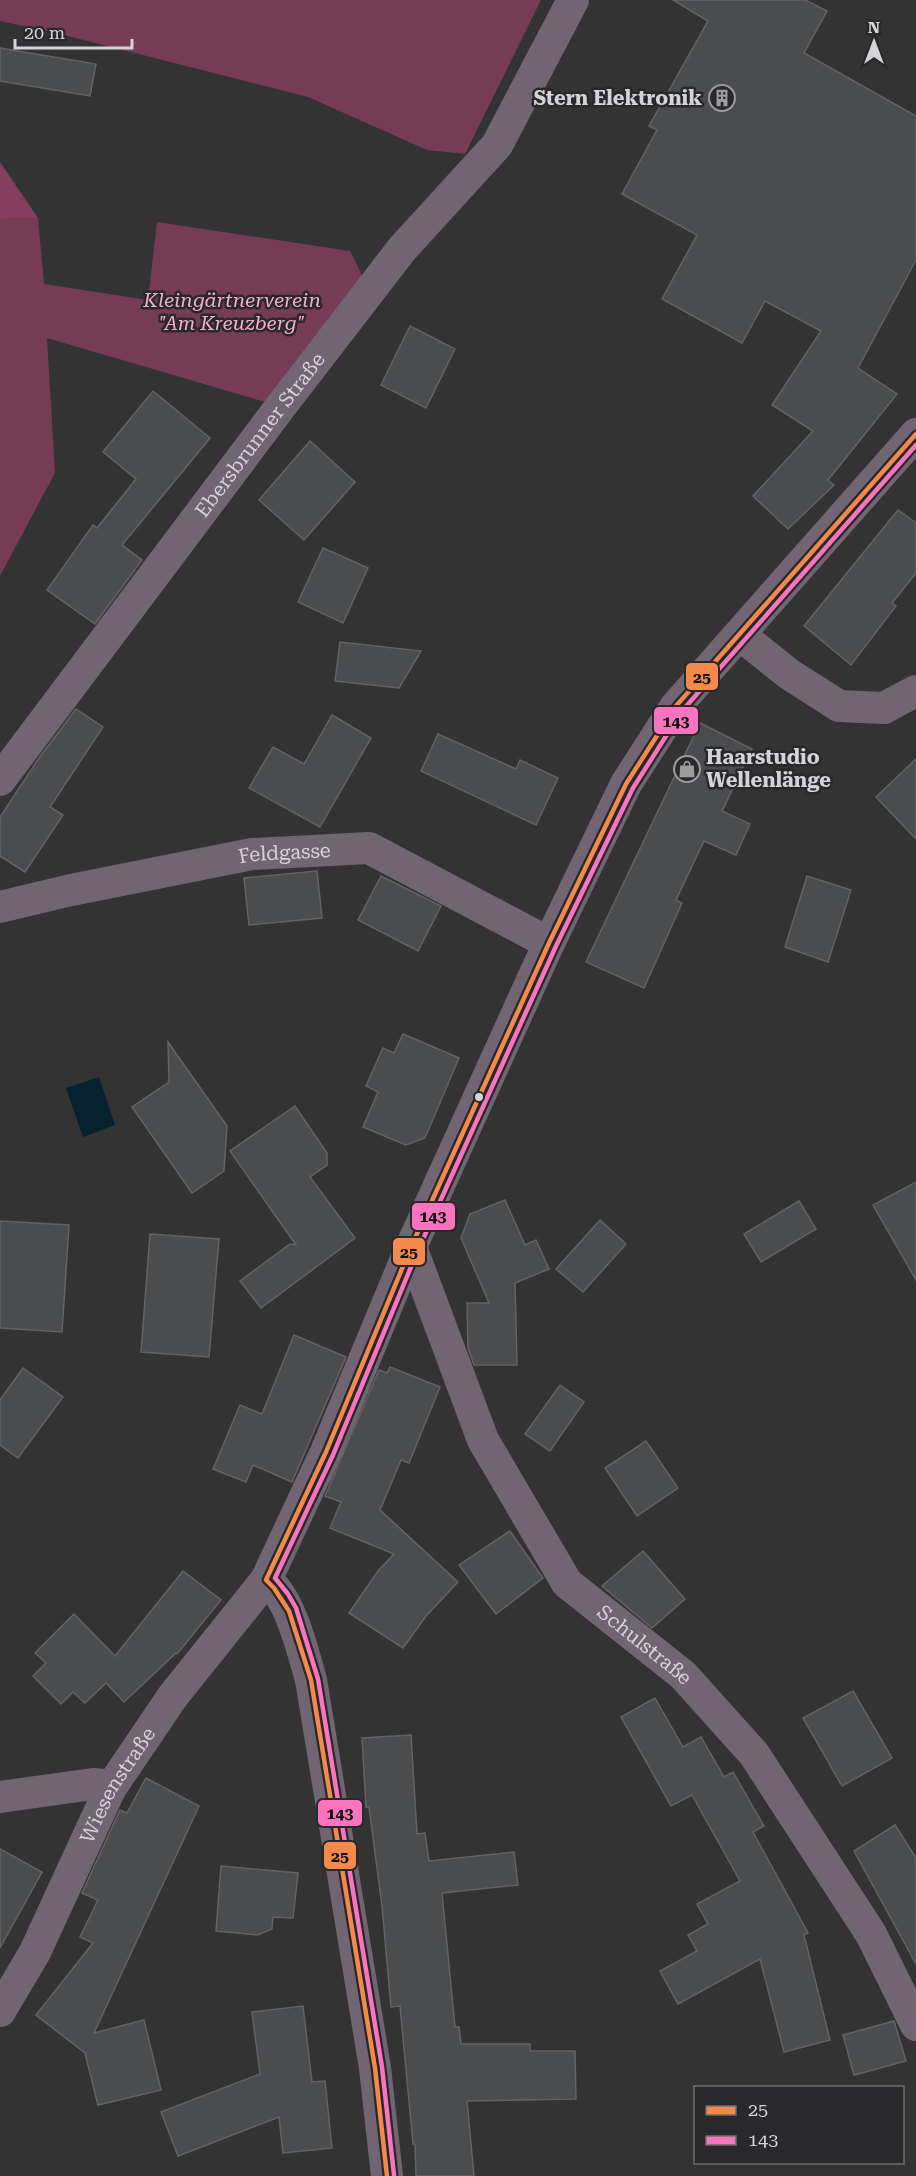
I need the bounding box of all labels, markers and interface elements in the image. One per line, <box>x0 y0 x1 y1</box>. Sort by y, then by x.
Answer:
scale bar <box>15 12 132 50</box>
north arrow <box>844 12 904 72</box>
text: N <box>868 18 880 37</box>
text: 20 m <box>24 22 65 43</box>
building icon: Stern Elektronik <box>707 83 737 113</box>
place label: Stern Elektronik <box>533 86 702 110</box>
park label: Kleingärtnerverein "Am Kreuzberg" <box>142 288 321 335</box>
street label: Ebersbrunner Straße <box>190 348 330 522</box>
line badge: 25 <box>685 662 719 691</box>
text: 25 <box>693 668 711 687</box>
line badge: 143 <box>653 706 699 735</box>
text: 143 <box>663 712 689 731</box>
place label: Haarstudio Wellenlänge <box>706 745 831 792</box>
shop icon: Haarstudio Wellenlänge <box>672 754 702 784</box>
street label: Feldgasse <box>236 838 331 868</box>
unlabelled marker <box>473 1091 485 1103</box>
line badge: 143 <box>411 1202 456 1231</box>
text: 143 <box>420 1207 446 1226</box>
line badge: 25 <box>392 1237 426 1266</box>
text: 25 <box>400 1243 418 1262</box>
street label: Schulstraße <box>592 1600 698 1689</box>
street label: Wiesenstraße <box>75 1723 160 1847</box>
line badge: 143 <box>317 1799 363 1827</box>
text: 143 <box>327 1804 353 1823</box>
line badge: 25 <box>323 1841 357 1870</box>
text: 25 <box>331 1847 349 1866</box>
legend <box>694 2086 904 2164</box>
text: 25 <box>748 2099 768 2120</box>
text: 143 <box>748 2129 778 2150</box>

